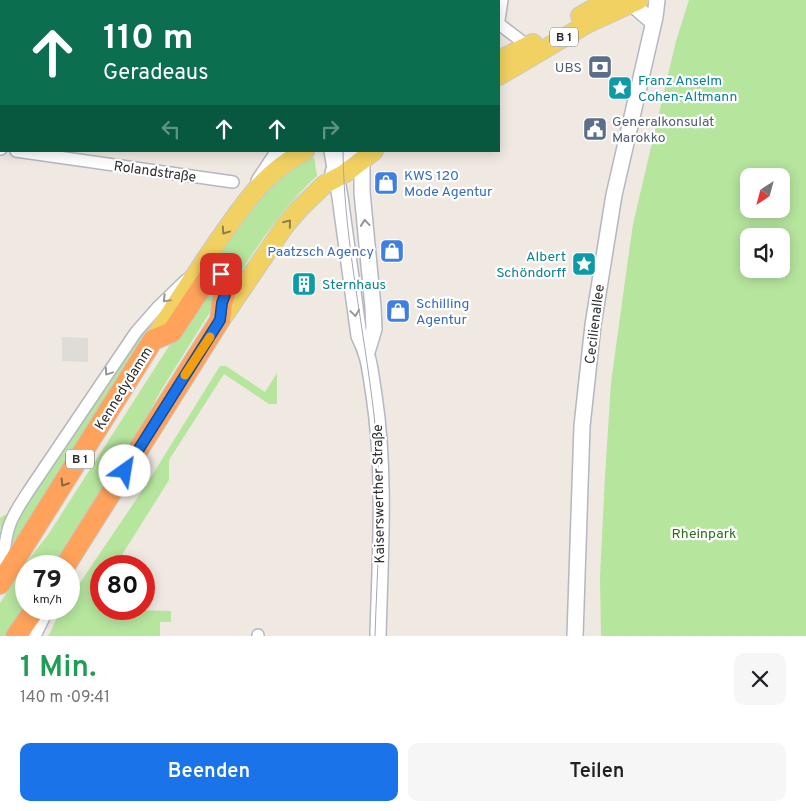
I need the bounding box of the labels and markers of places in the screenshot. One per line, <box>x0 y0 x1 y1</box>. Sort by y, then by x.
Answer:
bank icon: UBS <box>587 54 613 80</box>
place label: UBS <box>555 60 582 77</box>
place label: Franz Anselm Cohen-Altmann <box>638 73 737 106</box>
place icon: Franz Anselm Cohen-Altmann <box>607 75 633 101</box>
place label: Generalkonsulat Marokko <box>612 114 714 147</box>
public building icon: Generalkonsulat Marokko <box>582 116 608 142</box>
place label: KWS 120 Mode Agentur <box>404 168 493 201</box>
shop icon: KWS 120 Mode Agentur <box>373 170 399 196</box>
shop icon: Paatzsch Agency <box>379 238 405 264</box>
place label: Paatzsch Agency <box>267 244 374 261</box>
place label: Albert Schöndorff <box>496 249 567 282</box>
place icon: Albert Schöndorff <box>571 251 597 277</box>
pin <box>200 253 242 295</box>
building icon: Sternhaus <box>291 271 317 297</box>
place label: Sternhaus <box>322 277 386 294</box>
place label: Schilling Agentur <box>416 296 469 329</box>
shop icon: Schilling Agentur <box>385 298 411 324</box>

